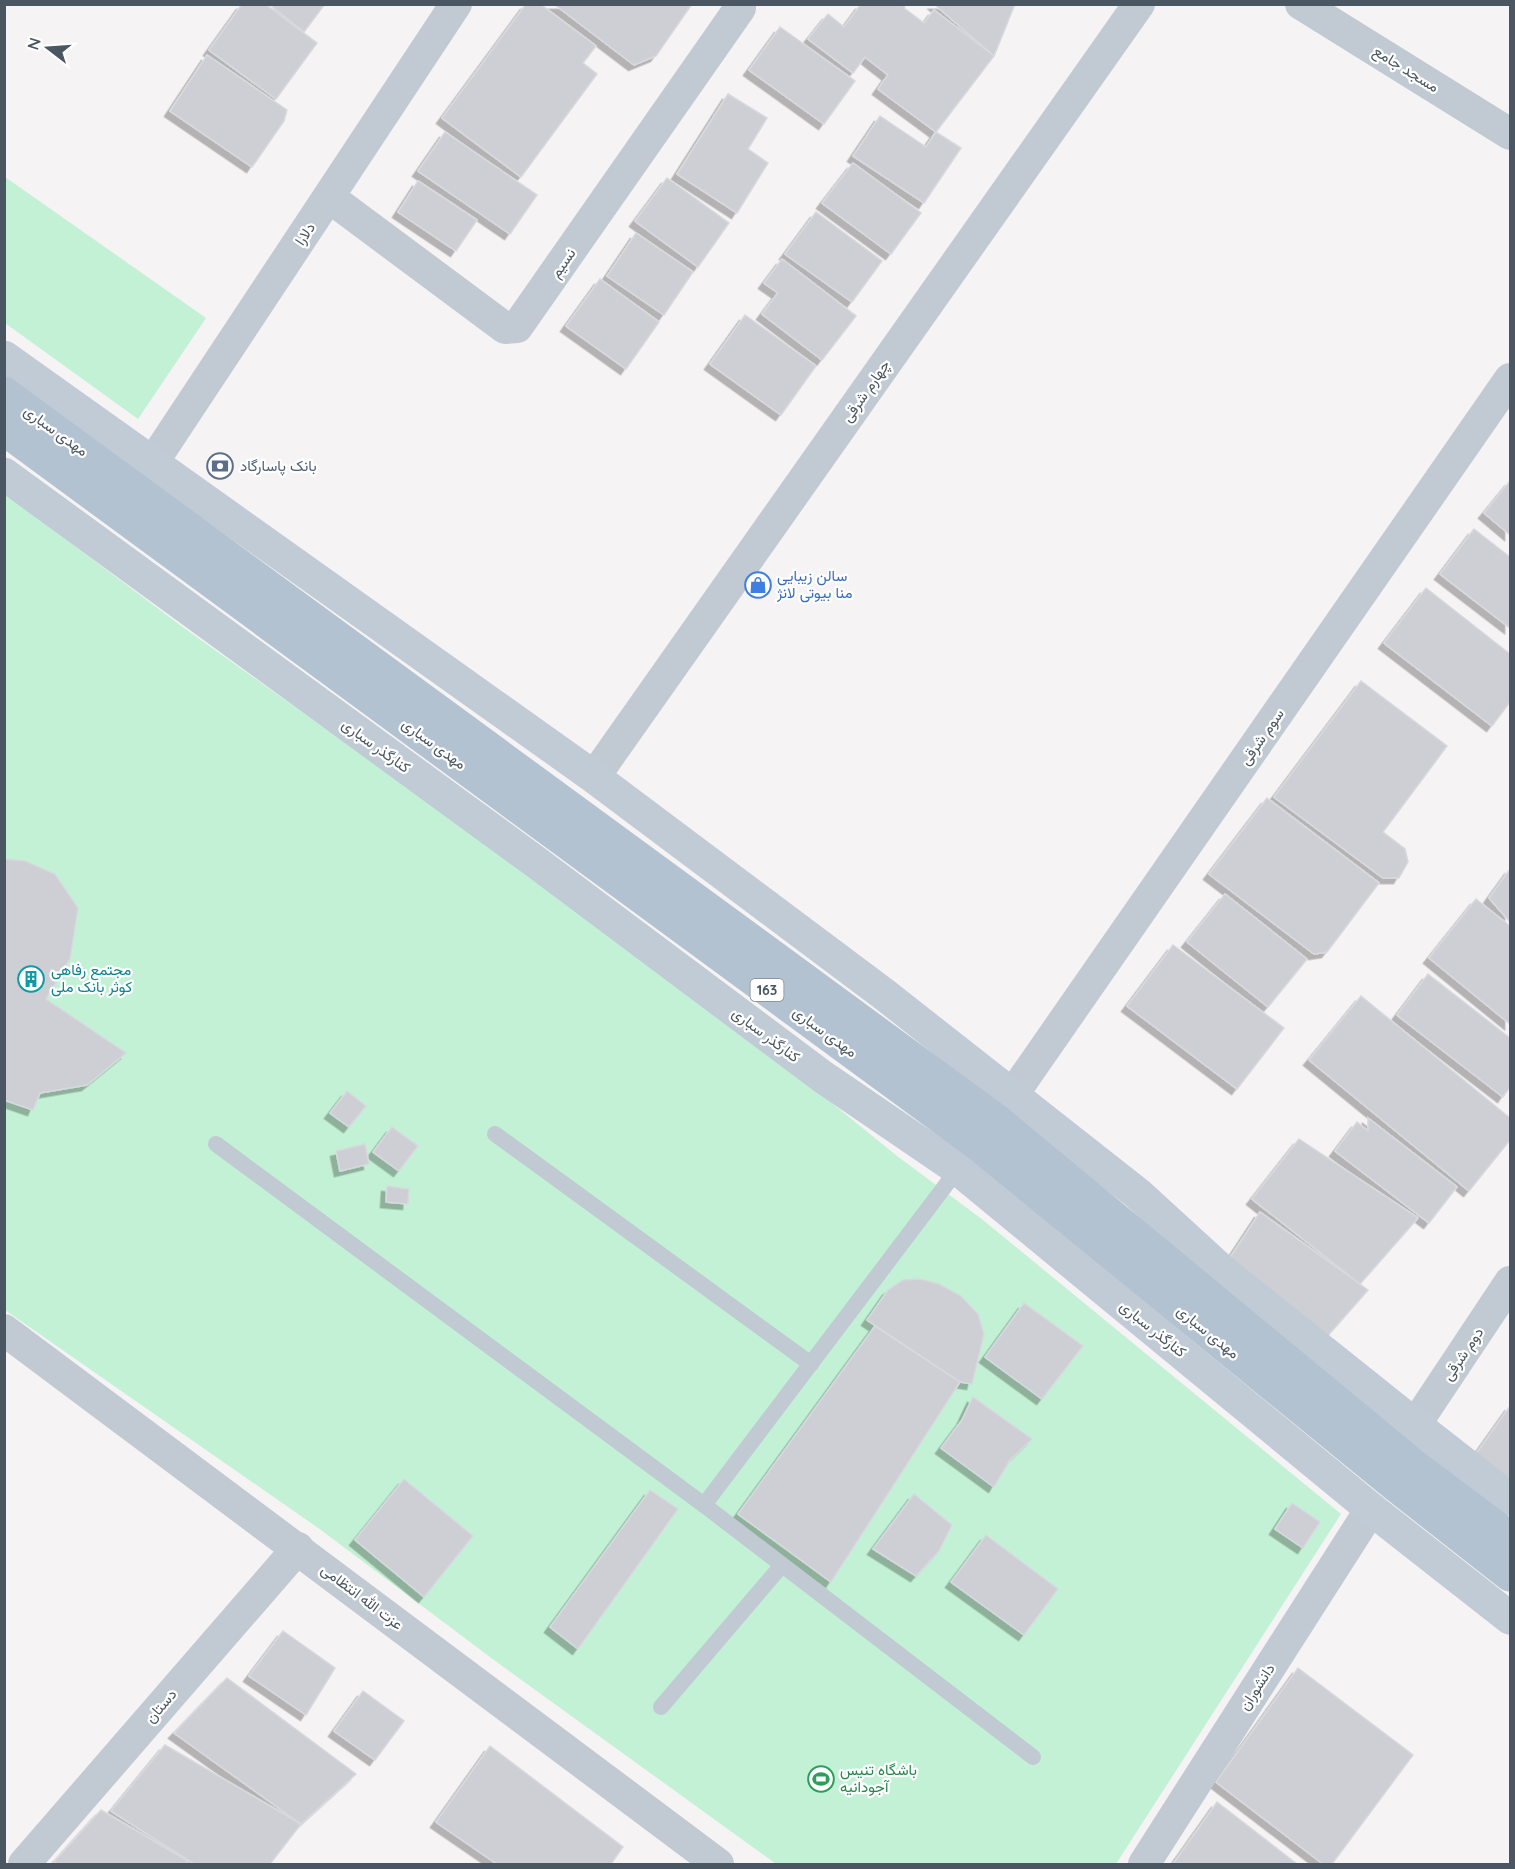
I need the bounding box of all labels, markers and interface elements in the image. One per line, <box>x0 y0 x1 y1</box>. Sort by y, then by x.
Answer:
north arrow <box>18 18 78 78</box>
text: N <box>22 35 45 52</box>
street label: مسجد جامع <box>1369 41 1443 98</box>
street label: دلارا <box>290 219 319 249</box>
street label: نسیم <box>546 244 580 282</box>
street label: چهارم شرقی <box>837 356 895 426</box>
street label: مهدی سباری <box>20 401 92 461</box>
bank icon: بانک پاسارگاد <box>205 451 235 481</box>
place label: بانک پاسارگاد <box>240 456 317 476</box>
place label: سالن زیبایی منا بیوتی لانژ <box>776 566 852 603</box>
shop icon: سالن زیبایی منا بیوتی لانژ <box>743 570 773 600</box>
street label: سوم شرقی <box>1235 705 1289 769</box>
street label: کنارگذر سباری <box>338 714 414 778</box>
street label: مهدی سباری <box>398 714 470 774</box>
place label: مجتمع رفاهی کوثر بانک ملی <box>51 960 133 997</box>
building icon: مجتمع رفاهی کوثر بانک ملی <box>16 964 46 994</box>
road number: 163 <box>750 979 783 1001</box>
street label: مهدی سباری <box>789 1002 861 1062</box>
street label: کنارگذر سباری <box>728 1003 804 1067</box>
street label: کنارگذر سباری <box>1116 1296 1191 1362</box>
street label: مهدی سباری <box>1173 1301 1243 1363</box>
street label: دوم شرقی <box>1438 1324 1488 1384</box>
street label: عزت الله انتظامی <box>317 1560 407 1635</box>
street label: دانشوران <box>1234 1660 1279 1714</box>
street label: دستان <box>141 1685 181 1727</box>
place label: باشگاه تنیس آجودانیه <box>840 1760 917 1796</box>
sports icon: باشگاه تنیس آجودانیه <box>806 1764 836 1794</box>

